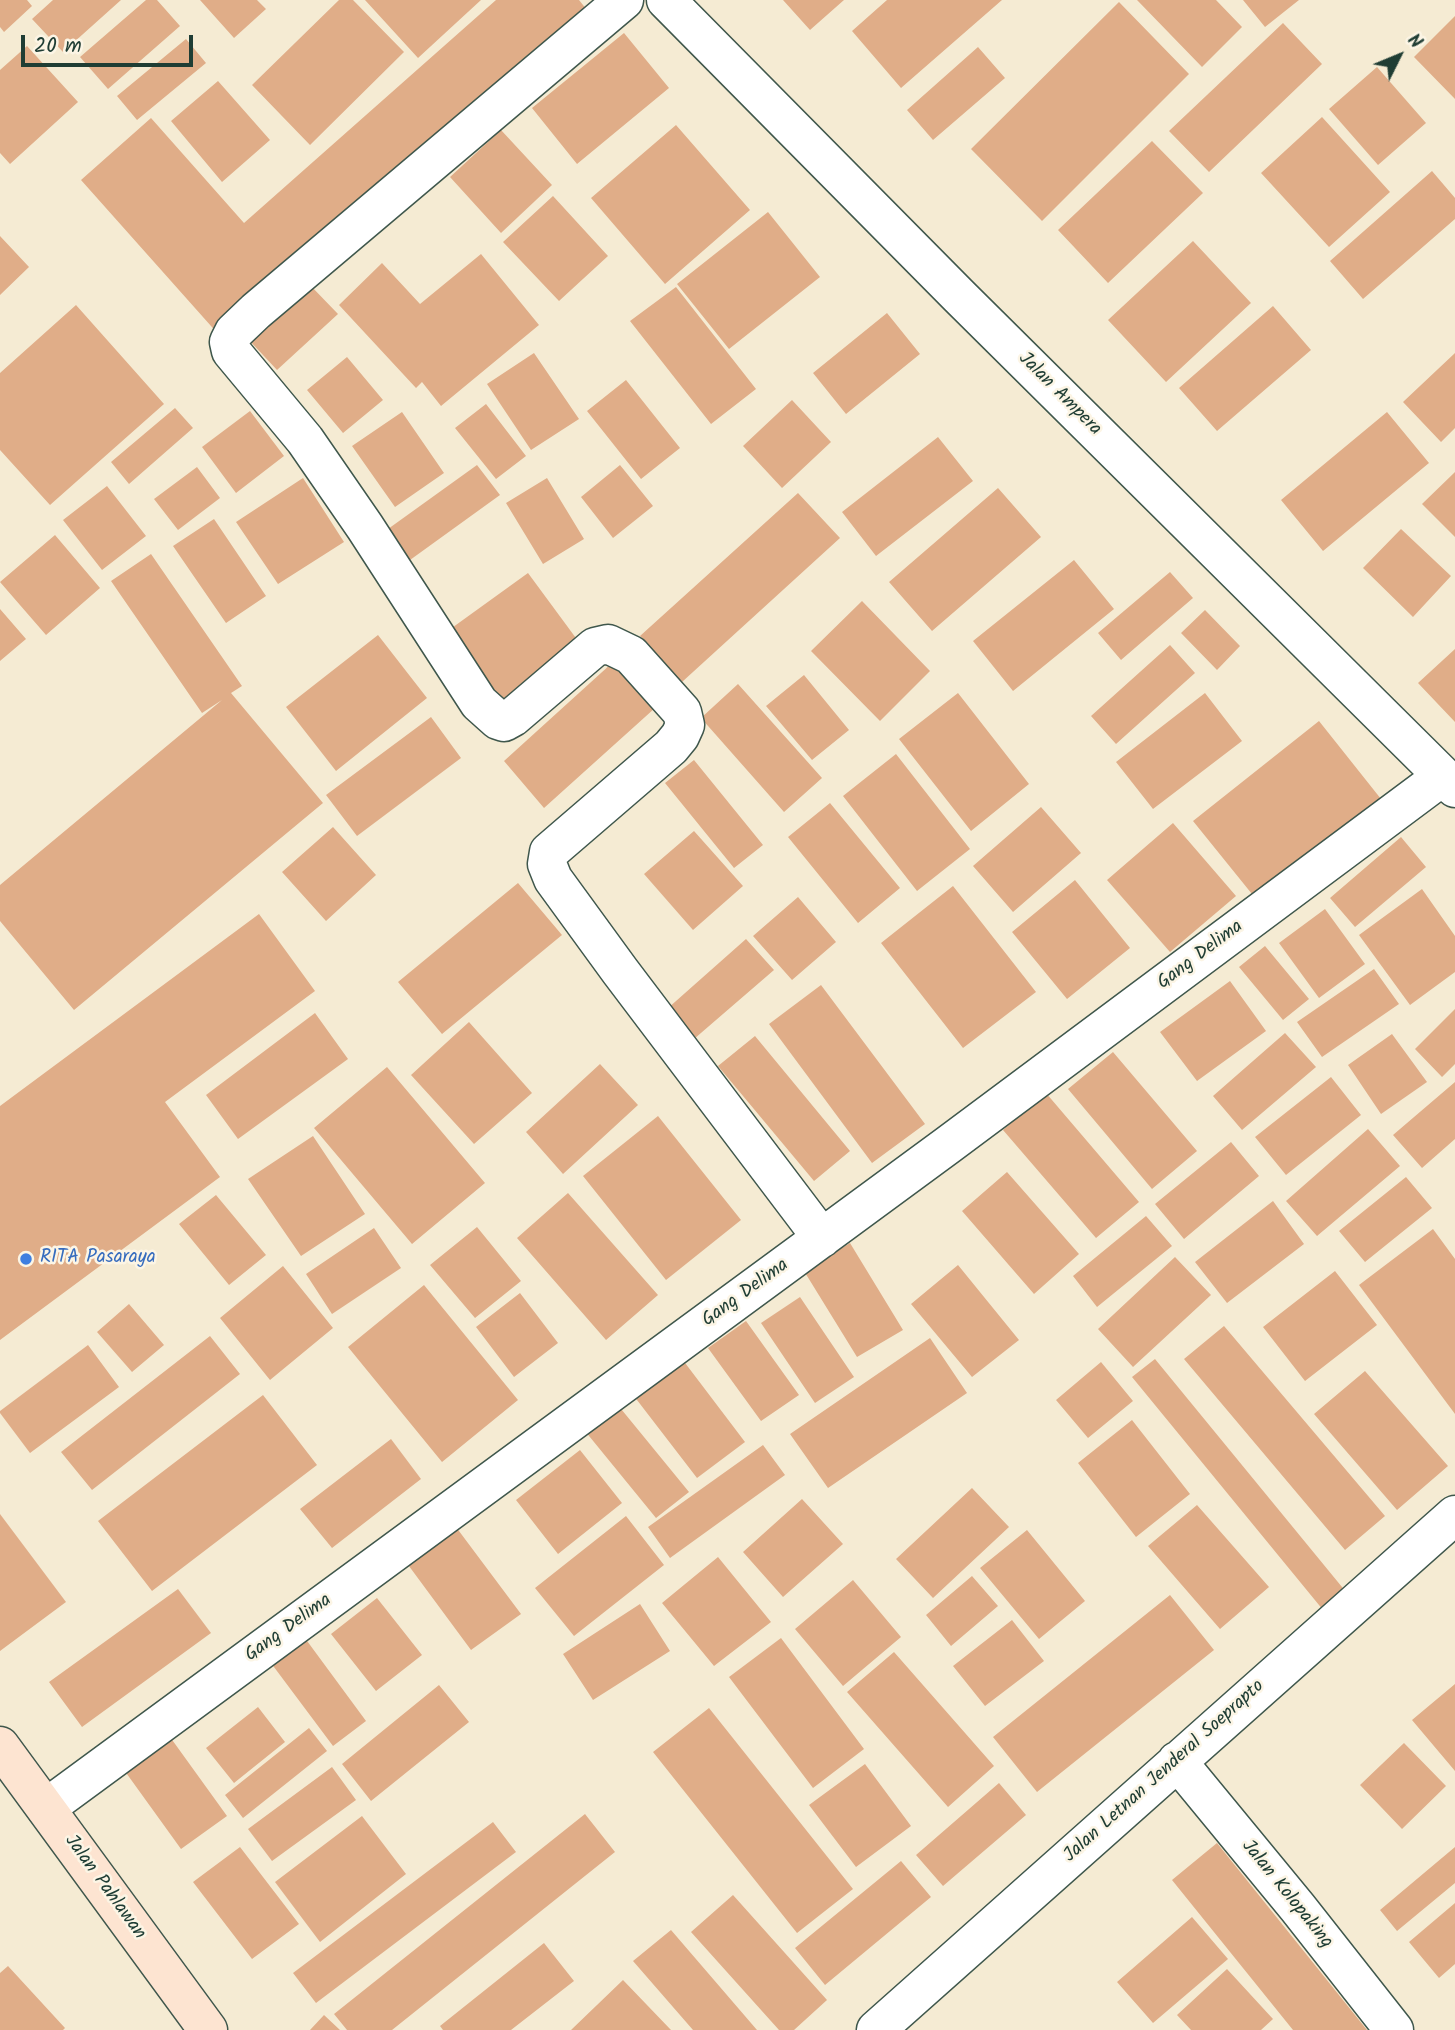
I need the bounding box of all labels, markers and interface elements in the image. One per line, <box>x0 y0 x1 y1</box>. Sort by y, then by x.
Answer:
scale bar <box>24 21 196 65</box>
north arrow <box>1364 21 1434 91</box>
text: N <box>1399 27 1429 56</box>
text: 20 m <box>34 30 82 63</box>
street label: Jalan Ampera <box>1013 349 1105 441</box>
street label: Gang Delima <box>1154 916 1248 996</box>
place label: RITA Pasaraya <box>40 1248 156 1270</box>
marker: RITA Pasaraya <box>18 1251 34 1267</box>
street label: Gang Delima <box>698 1255 794 1333</box>
street label: Gang Delima <box>241 1590 337 1668</box>
street label: Jalan Letnan Jenderal Soeprapto <box>1060 1676 1270 1868</box>
street label: Jalan Pahlawan <box>58 1831 150 1945</box>
street label: Jalan Kolopaking <box>1235 1836 1337 1954</box>

